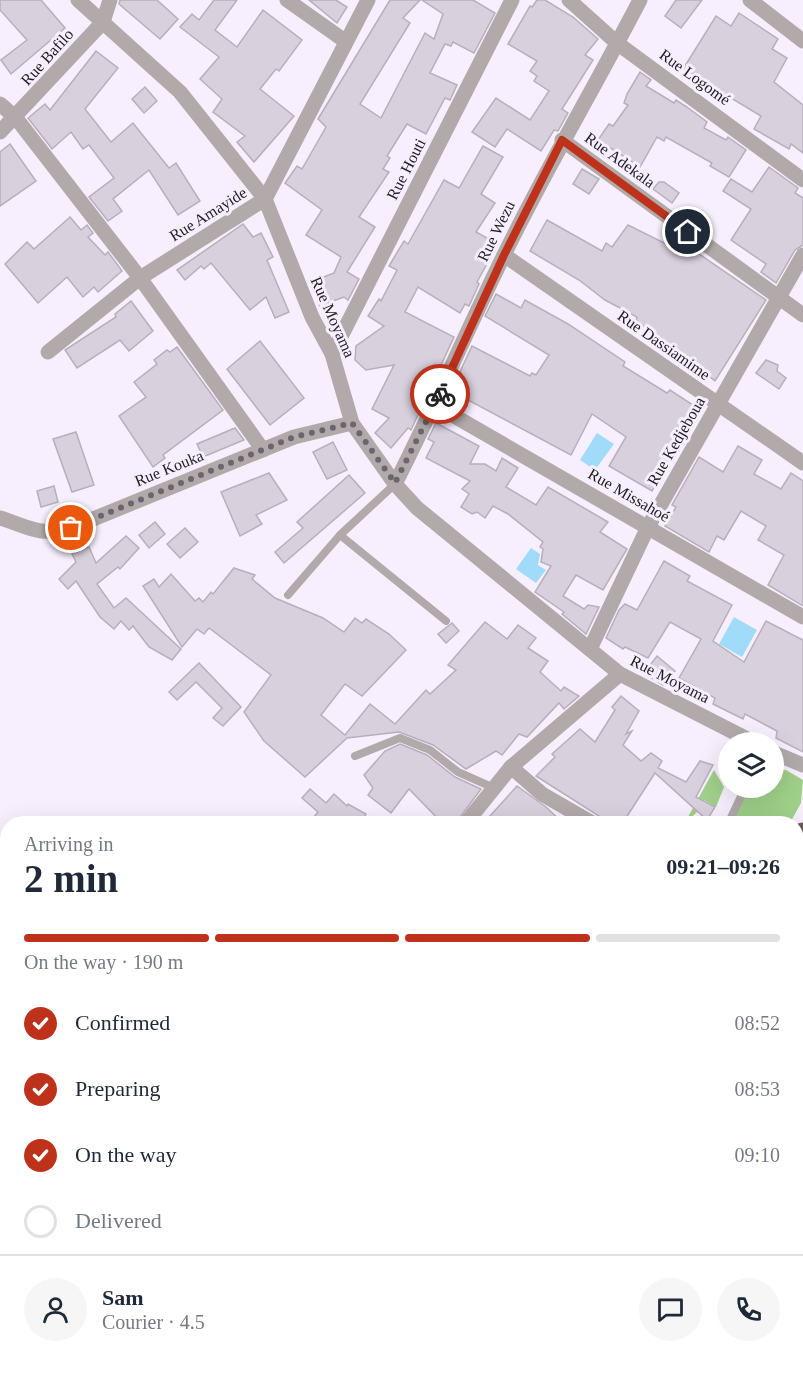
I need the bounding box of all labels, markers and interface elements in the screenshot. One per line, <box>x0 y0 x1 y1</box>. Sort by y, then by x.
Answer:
street label: Rue Bafilo <box>17 25 77 89</box>
street label: Rue Logomé <box>656 46 734 109</box>
street label: Rue Adekala <box>582 129 658 191</box>
street label: Rue Houti <box>383 135 429 202</box>
street label: Rue Amayide <box>166 184 250 245</box>
street label: Rue Wezu <box>474 198 518 264</box>
pin <box>662 206 713 257</box>
icon: home <box>671 215 704 248</box>
street label: Rue Moyama <box>307 274 358 360</box>
street label: Rue Dassiamime <box>615 307 713 383</box>
courier <box>410 364 470 424</box>
icon: bike <box>424 378 457 411</box>
street label: Rue Kedjeboua <box>644 394 709 489</box>
street label: Rue Kouka <box>132 447 206 489</box>
street label: Rue Missahoé <box>585 465 673 525</box>
pin <box>45 502 96 553</box>
icon: bag <box>54 511 87 544</box>
street label: Rue Moyama <box>627 652 712 707</box>
map controls <box>718 732 784 798</box>
button: layers <box>718 732 784 798</box>
text: Arriving in <box>24 833 113 855</box>
text: 09:21–09:26 <box>666 854 780 879</box>
text: 2 min <box>24 857 118 900</box>
text: On the way · 190 m <box>24 951 183 973</box>
icon: check <box>24 1007 57 1040</box>
text: Confirmed <box>75 1010 170 1035</box>
text: 08:52 <box>734 1012 780 1034</box>
icon: check <box>24 1073 57 1106</box>
text: Preparing <box>75 1076 161 1101</box>
text: 08:53 <box>734 1078 780 1100</box>
icon: check <box>24 1139 57 1172</box>
text: On the way <box>75 1142 176 1167</box>
text: 09:10 <box>734 1144 780 1166</box>
text: Delivered <box>75 1208 162 1233</box>
button: person <box>24 1278 87 1341</box>
button: chat <box>639 1278 702 1341</box>
button: phone <box>717 1278 780 1341</box>
text: Sam <box>102 1285 144 1310</box>
text: Courier · 4.5 <box>102 1311 205 1333</box>

